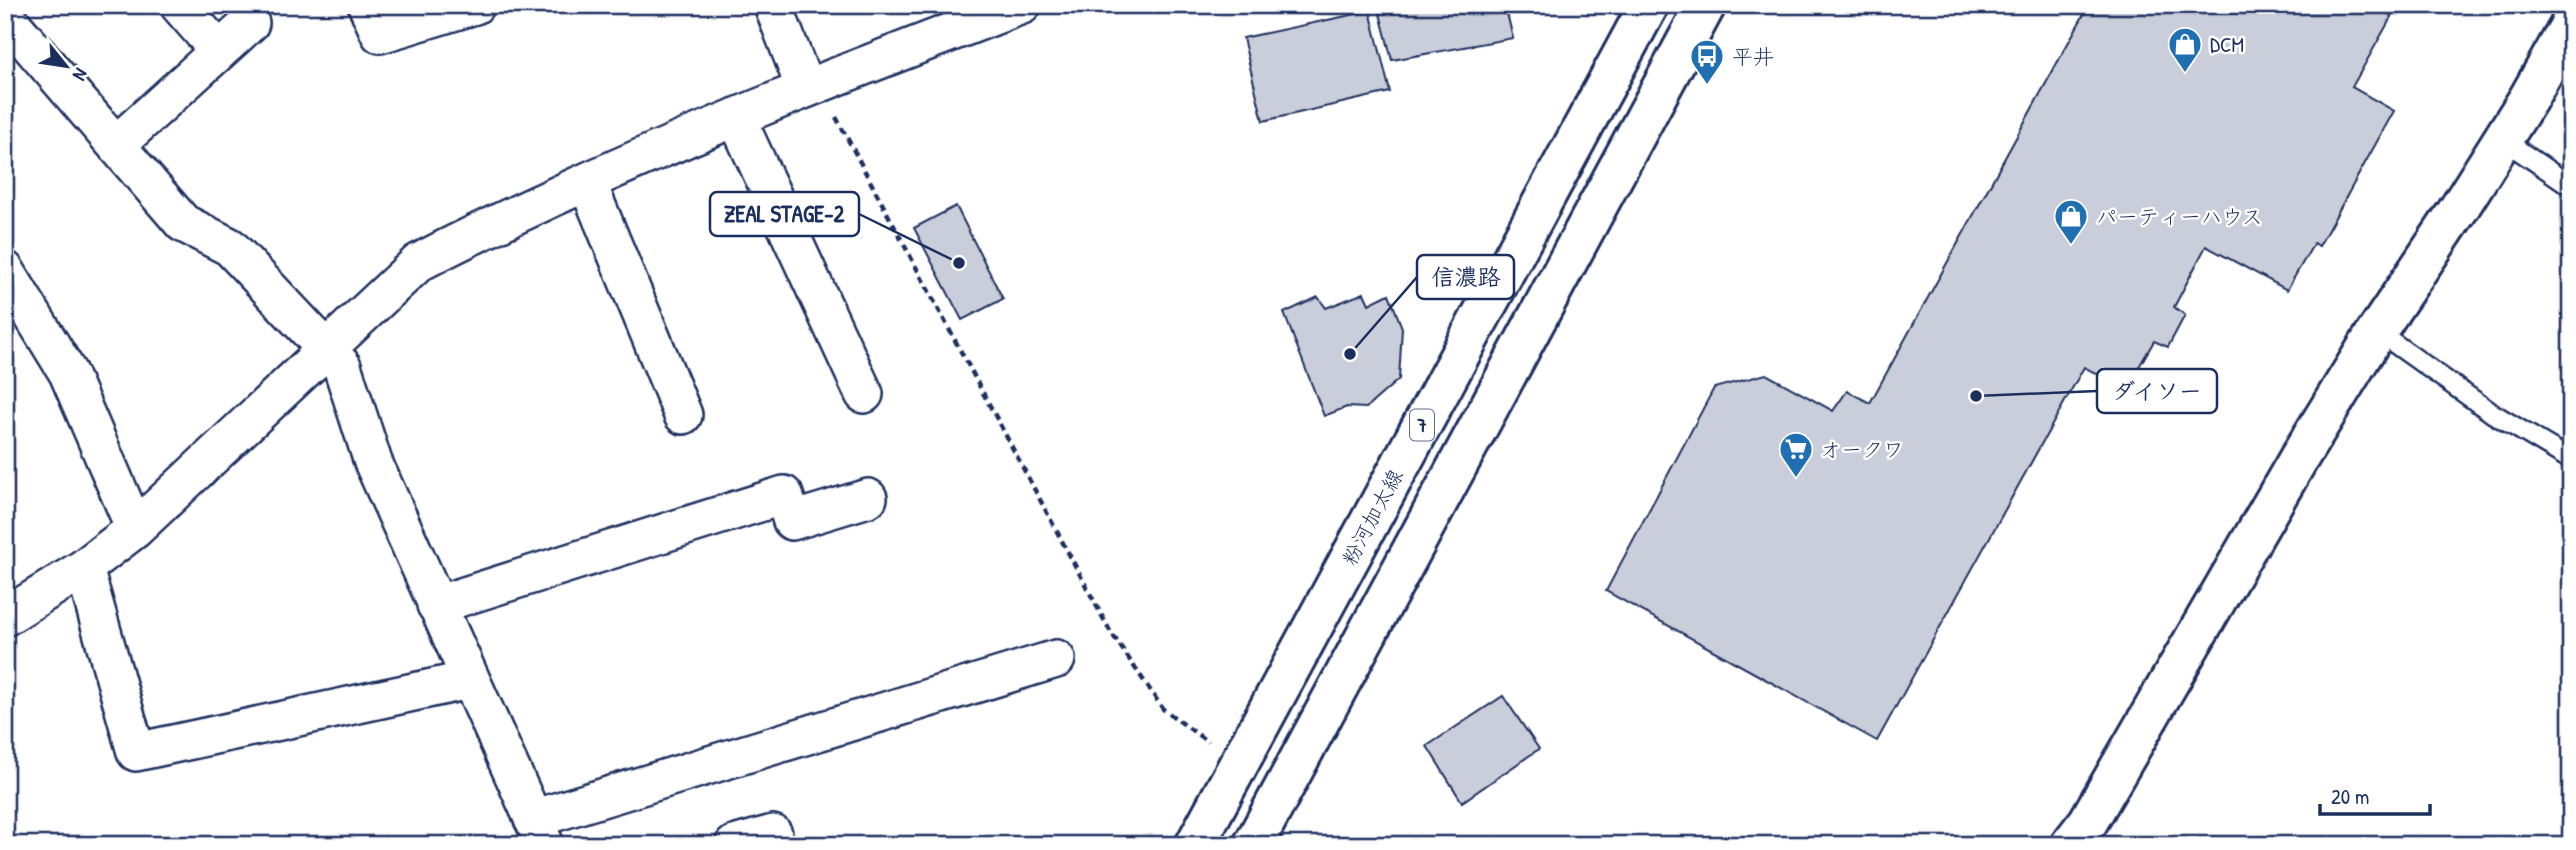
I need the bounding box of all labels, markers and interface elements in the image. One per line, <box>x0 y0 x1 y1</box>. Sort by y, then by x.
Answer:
shop icon: DCM <box>2166 25 2204 74</box>
place label: DCM <box>2210 30 2244 59</box>
north arrow <box>32 32 102 102</box>
bus stop icon: 平井 <box>1688 37 1726 86</box>
place label: 平井 <box>1732 42 1774 71</box>
text: N <box>67 64 95 85</box>
callout: ZEAL STAGE-2 <box>710 192 859 236</box>
shop icon: パーティーハウス <box>2052 197 2090 246</box>
text: ZEAL STAGE-2 <box>724 198 845 229</box>
place label: パーティーハウス <box>2096 202 2263 231</box>
callout: 信濃路 <box>1417 255 1514 299</box>
text: 信濃路 <box>1432 261 1501 292</box>
callout: ダイソー <box>2097 369 2217 413</box>
text: ダイソー <box>2112 375 2202 406</box>
road number: 7 <box>1410 410 1434 440</box>
supermarket icon: オークワ <box>1777 430 1815 479</box>
place label: オークワ <box>1820 435 1904 464</box>
street label: 粉河加太線 <box>1335 464 1409 570</box>
scale bar <box>2320 773 2431 817</box>
text: 20 m <box>2331 782 2369 811</box>

